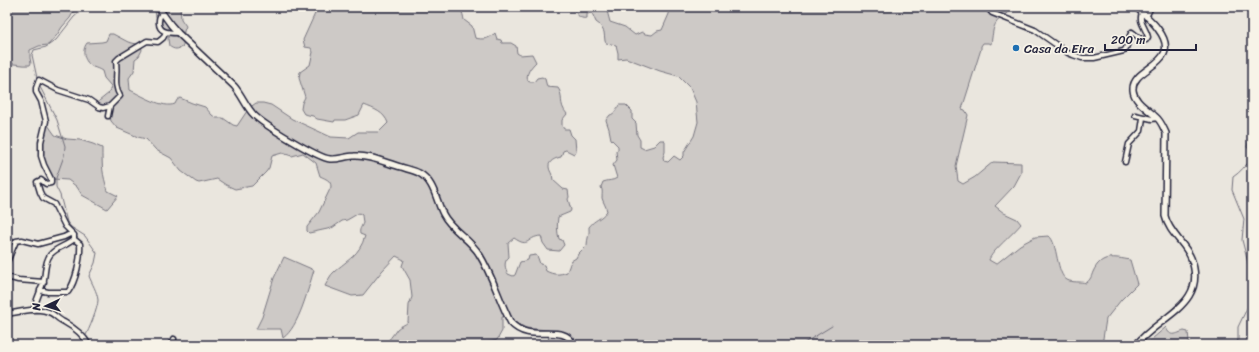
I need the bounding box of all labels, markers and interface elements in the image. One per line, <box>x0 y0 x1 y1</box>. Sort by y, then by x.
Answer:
scale bar <box>1105 26 1196 52</box>
text: 200 m <box>1111 29 1145 51</box>
place label: Casa da Eira <box>1024 37 1094 60</box>
marker: Casa da Eira <box>1011 43 1021 53</box>
north arrow <box>26 286 66 326</box>
text: N <box>27 302 46 312</box>

